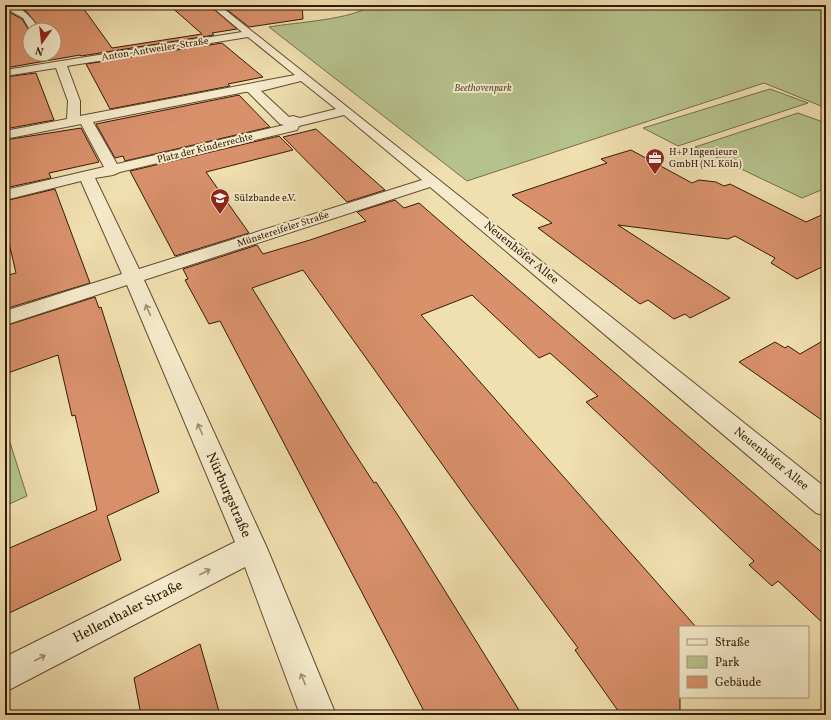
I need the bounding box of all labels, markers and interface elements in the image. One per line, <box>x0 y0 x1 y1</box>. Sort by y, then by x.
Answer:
north arrow <box>22 22 62 62</box>
street label: Anton-Antweiler-Straße <box>100 34 210 64</box>
text: N <box>34 42 46 58</box>
park label: Beethovenpark <box>454 81 512 95</box>
street label: Platz der Kinderrechte <box>156 129 255 167</box>
place label: H+P Ingenieure GmbH (NL Köln) <box>669 145 742 171</box>
office icon: H+P Ingenieure GmbH (NL Köln) <box>644 147 666 175</box>
school or university icon: Sülzbande e.V. <box>209 187 231 215</box>
place label: Sülzbande e.V. <box>234 191 296 205</box>
street label: Münstereifeler Straße <box>235 207 331 251</box>
street label: Neuenhöfer Allee <box>480 218 562 288</box>
one-way arrow <box>144 305 151 317</box>
one-way arrow <box>196 424 203 436</box>
street label: Neuenhöfer Allee <box>730 424 812 494</box>
street label: Nürburgstraße <box>201 449 255 541</box>
one-way arrow <box>199 568 211 576</box>
street label: Hellenthaler Straße <box>70 576 186 648</box>
legend <box>679 626 809 698</box>
text: Straße <box>715 635 750 651</box>
one-way arrow <box>33 653 45 661</box>
text: Park <box>715 655 740 671</box>
one-way arrow <box>299 673 307 685</box>
text: Gebäude <box>715 675 762 691</box>

